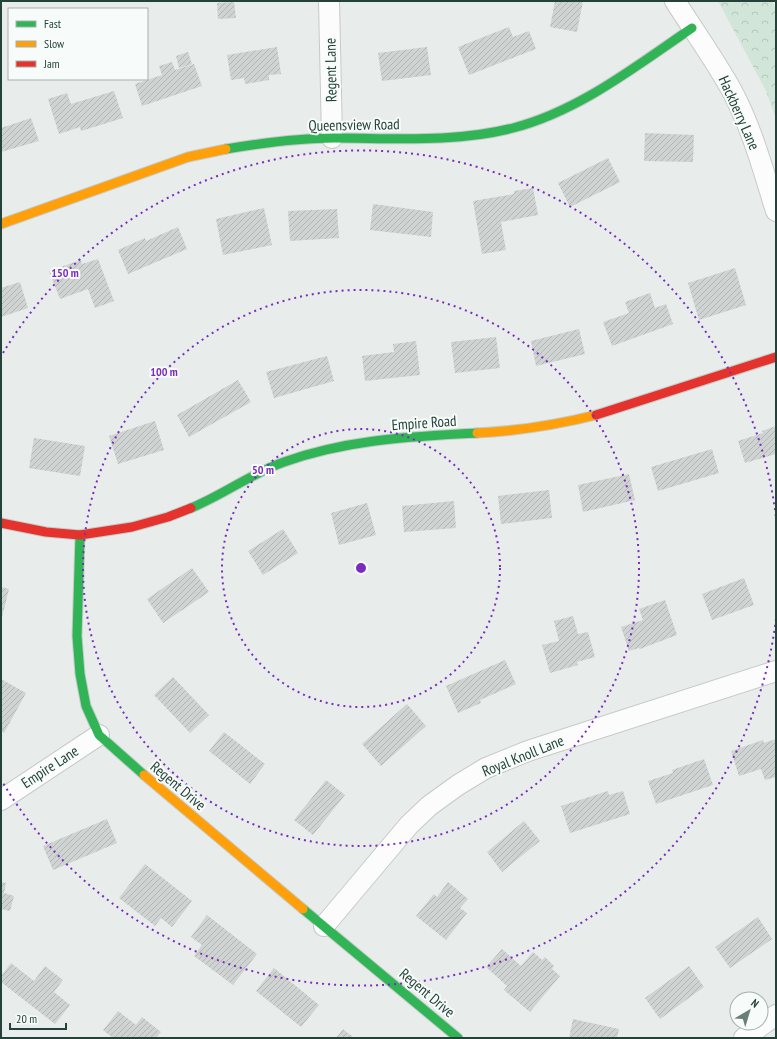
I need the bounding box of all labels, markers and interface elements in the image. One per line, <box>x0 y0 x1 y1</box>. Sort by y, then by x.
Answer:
legend <box>8 8 148 80</box>
text: Fast <box>44 16 62 31</box>
text: Slow <box>44 36 65 51</box>
street label: Regent Lane <box>320 38 341 102</box>
text: Jam <box>43 56 60 71</box>
street label: Hackberry Lane <box>715 73 764 153</box>
street label: Queensview Road <box>308 114 400 135</box>
text: 150 m <box>51 265 79 280</box>
text: 100 m <box>150 364 178 379</box>
street label: Empire Road <box>391 411 457 434</box>
text: 50 m <box>252 462 274 477</box>
centre of rings <box>354 561 368 575</box>
street label: Royal Knoll Lane <box>479 731 566 781</box>
street label: Empire Lane <box>18 741 82 792</box>
street label: Regent Drive <box>147 757 210 814</box>
street label: Regent Drive <box>396 964 459 1021</box>
north arrow <box>729 991 769 1031</box>
text: N <box>749 996 762 1010</box>
scale bar <box>10 1005 66 1031</box>
text: 20 m <box>16 1011 37 1026</box>

